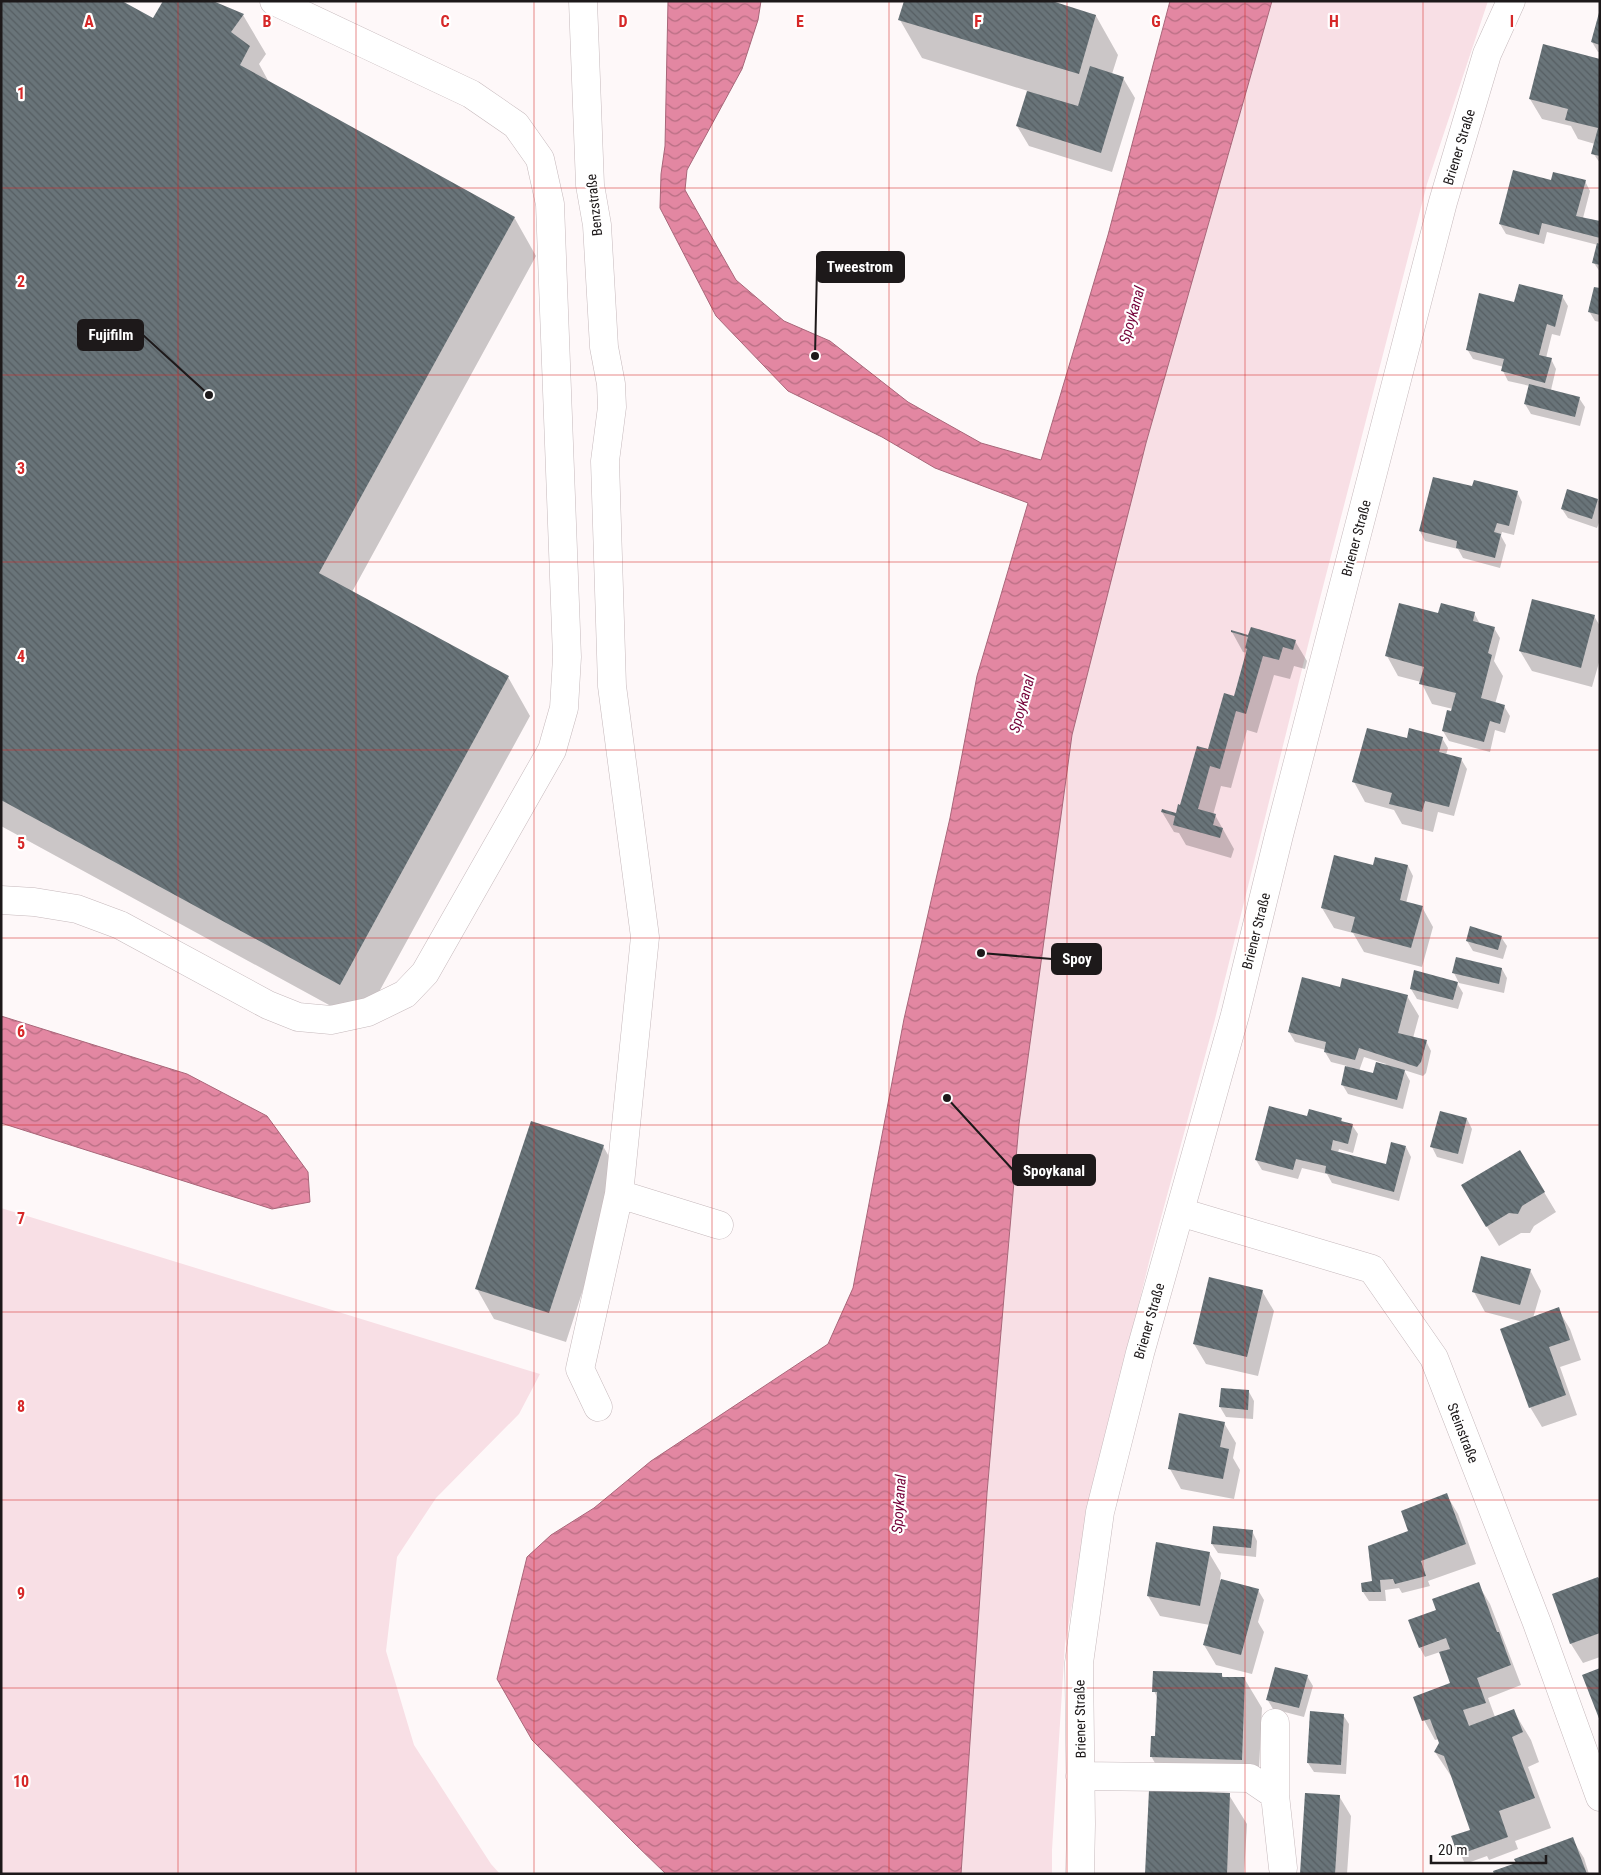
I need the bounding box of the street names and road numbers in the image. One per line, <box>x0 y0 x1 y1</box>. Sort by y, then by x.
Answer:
street label: Briener Straße <box>1440 107 1478 187</box>
street label: Benzstraße <box>583 173 605 237</box>
street label: Briener Straße <box>1338 498 1374 578</box>
street label: Briener Straße <box>1239 891 1273 971</box>
street label: Briener Straße <box>1130 1281 1168 1361</box>
street label: Steinstraße <box>1444 1401 1482 1466</box>
street label: Briener Straße <box>1071 1679 1089 1758</box>

